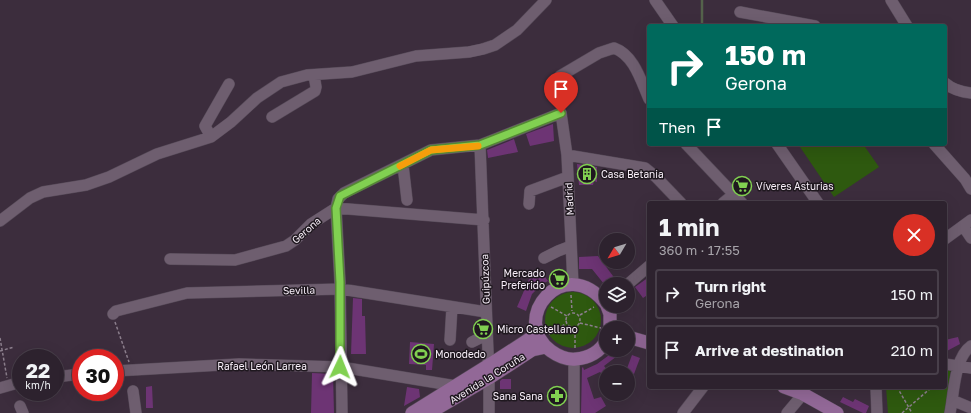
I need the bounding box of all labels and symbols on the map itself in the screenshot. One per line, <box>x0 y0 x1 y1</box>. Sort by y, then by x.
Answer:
pin <box>544 72 578 113</box>
building icon: Casa Betania <box>576 163 598 185</box>
place label: Casa Betania <box>601 168 664 180</box>
supermarket icon: Víveres Asturias <box>731 175 753 197</box>
place label: Víveres Asturias <box>756 180 834 192</box>
street label: Madrid <box>562 182 576 216</box>
street label: Gerona <box>289 214 323 246</box>
north arrow <box>599 233 635 269</box>
street label: Guipúzcoa <box>478 254 492 304</box>
place label: Mercado Preferido <box>501 267 545 291</box>
supermarket icon: Mercado Preferido <box>548 268 570 290</box>
street label: Sevilla <box>283 284 315 296</box>
supermarket icon: Micro Castellano <box>472 318 494 340</box>
place label: Micro Castellano <box>497 323 578 335</box>
sports icon: Monodedo <box>410 343 432 365</box>
position arrow <box>319 346 361 388</box>
place label: Monodedo <box>435 348 486 360</box>
speed limit sign: 30 <box>72 349 124 401</box>
street label: Avenida la Coruña <box>447 350 527 406</box>
street label: Rafael León Larrea <box>217 360 307 372</box>
pharmacy icon: Sana Sana <box>546 385 568 407</box>
place label: Sana Sana <box>493 390 543 402</box>

